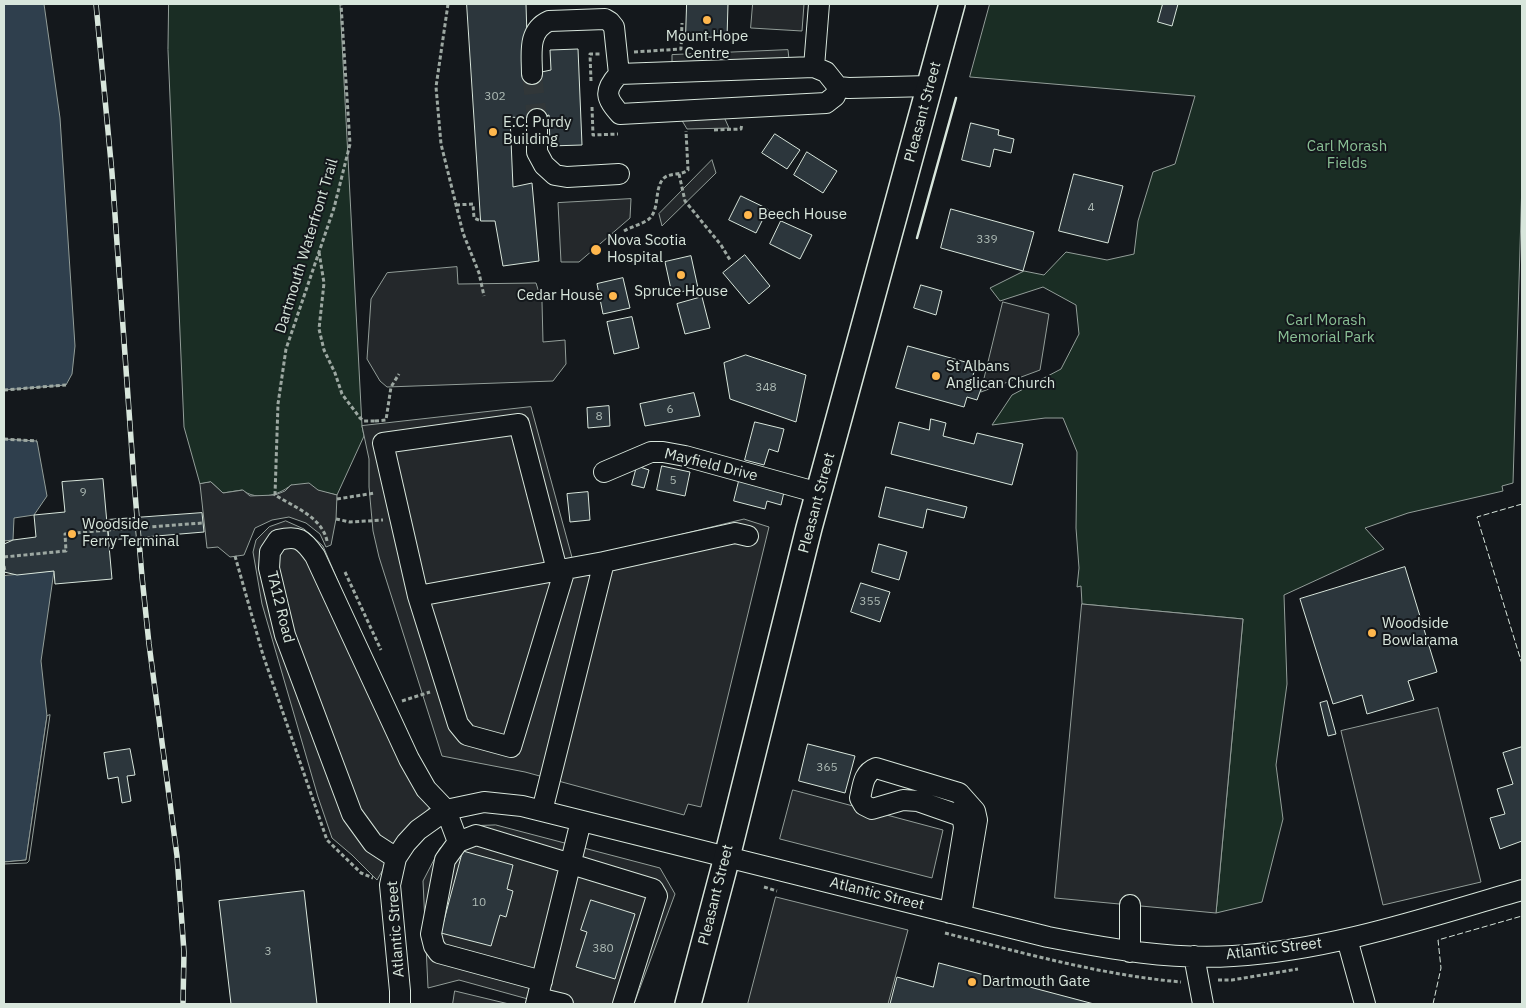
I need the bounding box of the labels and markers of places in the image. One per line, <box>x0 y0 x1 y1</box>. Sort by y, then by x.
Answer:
marker: Mount Hope Centre <box>701 14 713 26</box>
place label: Mount Hope Centre <box>666 28 748 63</box>
place label: E.C. Purdy Building <box>503 114 572 149</box>
marker: E.C. Purdy Building <box>487 126 499 138</box>
place label: Beech House <box>758 206 847 224</box>
marker: Beech House <box>742 209 754 221</box>
place label: Nova Scotia Hospital <box>607 232 686 267</box>
marker: Nova Scotia Hospital <box>589 243 603 257</box>
marker: Spruce House <box>675 269 687 281</box>
place label: Spruce House <box>634 283 728 301</box>
place label: Cedar House <box>517 287 603 305</box>
marker: Cedar House <box>607 290 619 302</box>
place label: St Albans Anglican Church <box>946 358 1055 393</box>
marker: St Albans Anglican Church <box>930 370 942 382</box>
place label: Woodside Ferry Terminal <box>82 516 179 551</box>
marker: Woodside Ferry Terminal <box>66 528 78 540</box>
place label: Woodside Bowlarama <box>1382 615 1458 650</box>
marker: Woodside Bowlarama <box>1366 627 1378 639</box>
place label: Dartmouth Gate <box>982 973 1090 991</box>
marker: Dartmouth Gate <box>966 976 978 988</box>

